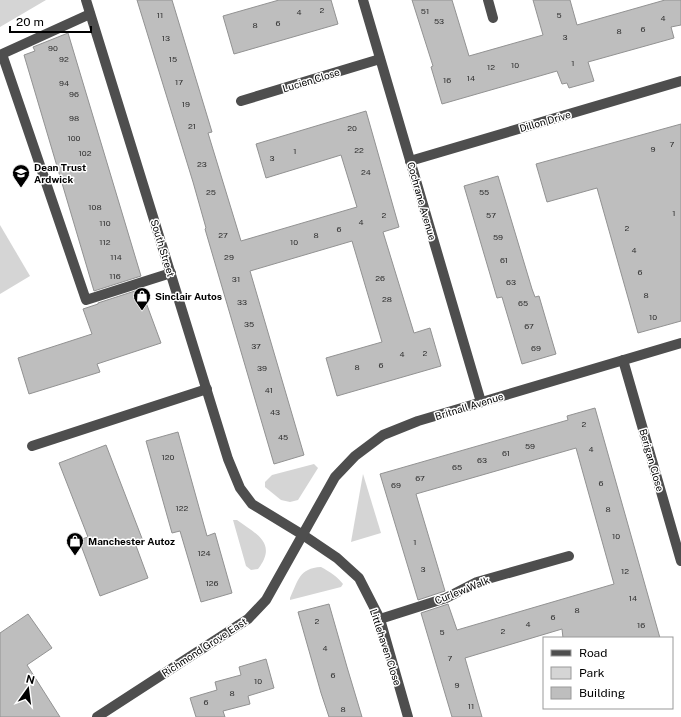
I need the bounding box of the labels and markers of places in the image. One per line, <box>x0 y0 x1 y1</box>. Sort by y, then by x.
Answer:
place label: Dean Trust Ardwick <box>34 161 86 185</box>
school or university icon: Dean Trust Ardwick <box>11 163 31 188</box>
shop icon: Sinclair Autos <box>132 286 152 311</box>
place label: Sinclair Autos <box>155 290 222 302</box>
shop icon: Manchester Autoz <box>65 531 85 556</box>
place label: Manchester Autoz <box>88 535 175 547</box>

